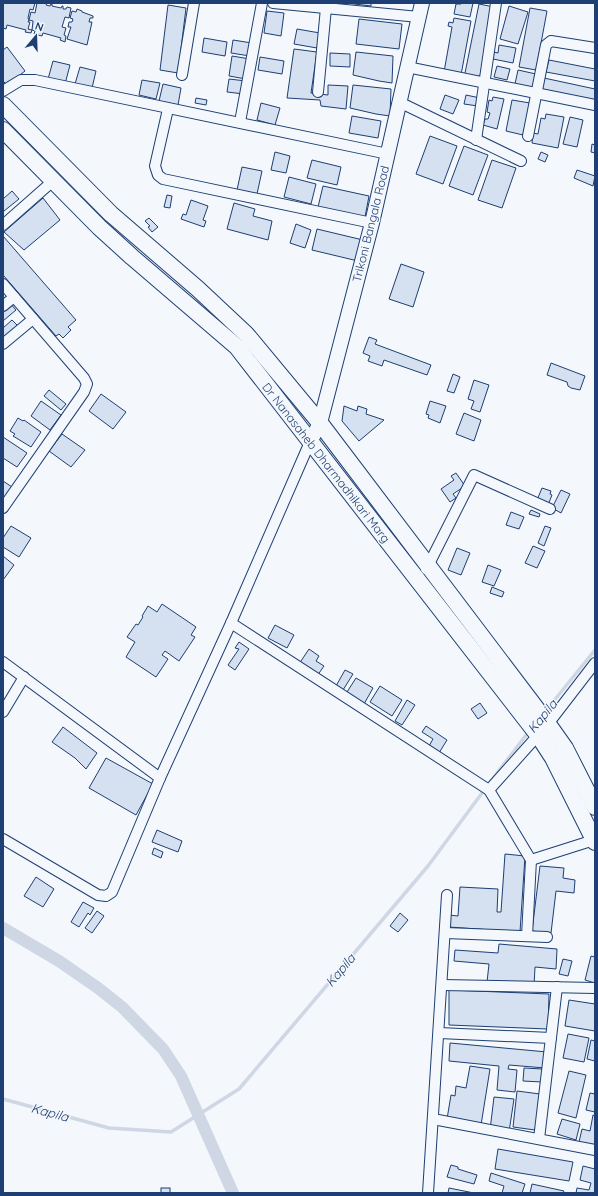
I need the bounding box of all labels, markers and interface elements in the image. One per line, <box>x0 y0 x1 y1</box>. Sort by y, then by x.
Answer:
north arrow <box>16 16 56 56</box>
text: N <box>33 19 45 34</box>
street label: Trikoni Bangala Road <box>349 164 392 284</box>
street label: Dr Nanasaheb Dharmadhikari Marg <box>259 380 394 546</box>
water label: Kapila <box>524 695 561 736</box>
water label: Kapila <box>322 949 359 990</box>
water label: Kapila <box>29 1099 72 1125</box>

